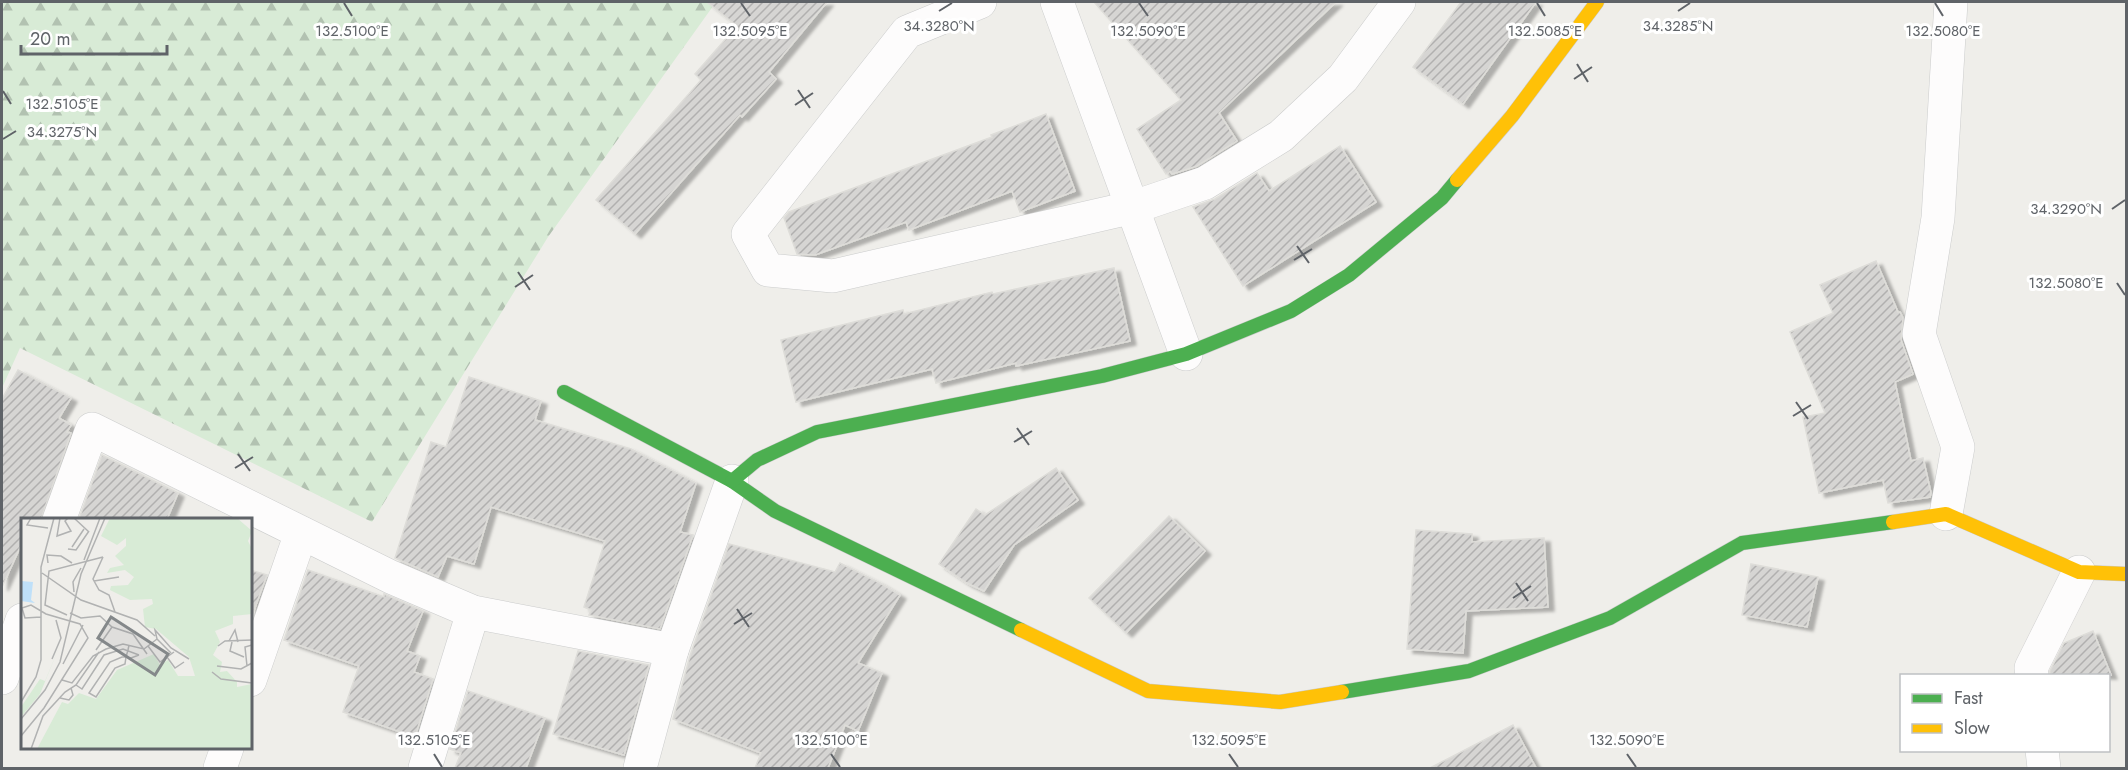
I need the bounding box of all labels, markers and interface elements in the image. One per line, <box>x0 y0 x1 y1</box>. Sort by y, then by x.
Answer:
text: 34.3280°N <box>903 15 975 37</box>
text: 34.3285°N <box>1643 15 1713 37</box>
scale bar <box>21 18 166 56</box>
text: 132.5100°E <box>315 20 389 42</box>
text: 132.5095°E <box>713 20 787 42</box>
text: 132.5090°E <box>1110 20 1186 42</box>
text: 132.5085°E <box>1508 20 1582 42</box>
text: 132.5080°E <box>1905 20 1981 42</box>
text: 20 m <box>30 26 70 52</box>
text: 132.5105°E <box>25 93 99 115</box>
text: 34.3275°N <box>27 121 97 143</box>
text: 34.3290°N <box>2030 198 2102 220</box>
text: 132.5080°E <box>2028 272 2104 294</box>
inset map <box>21 518 252 749</box>
legend <box>1900 674 2110 752</box>
text: Fast <box>1954 685 1983 711</box>
text: Slow <box>1954 715 1991 741</box>
text: 132.5105°E <box>397 729 471 751</box>
text: 132.5100°E <box>794 729 868 751</box>
text: 132.5095°E <box>1192 729 1266 751</box>
text: 132.5090°E <box>1589 729 1665 751</box>

